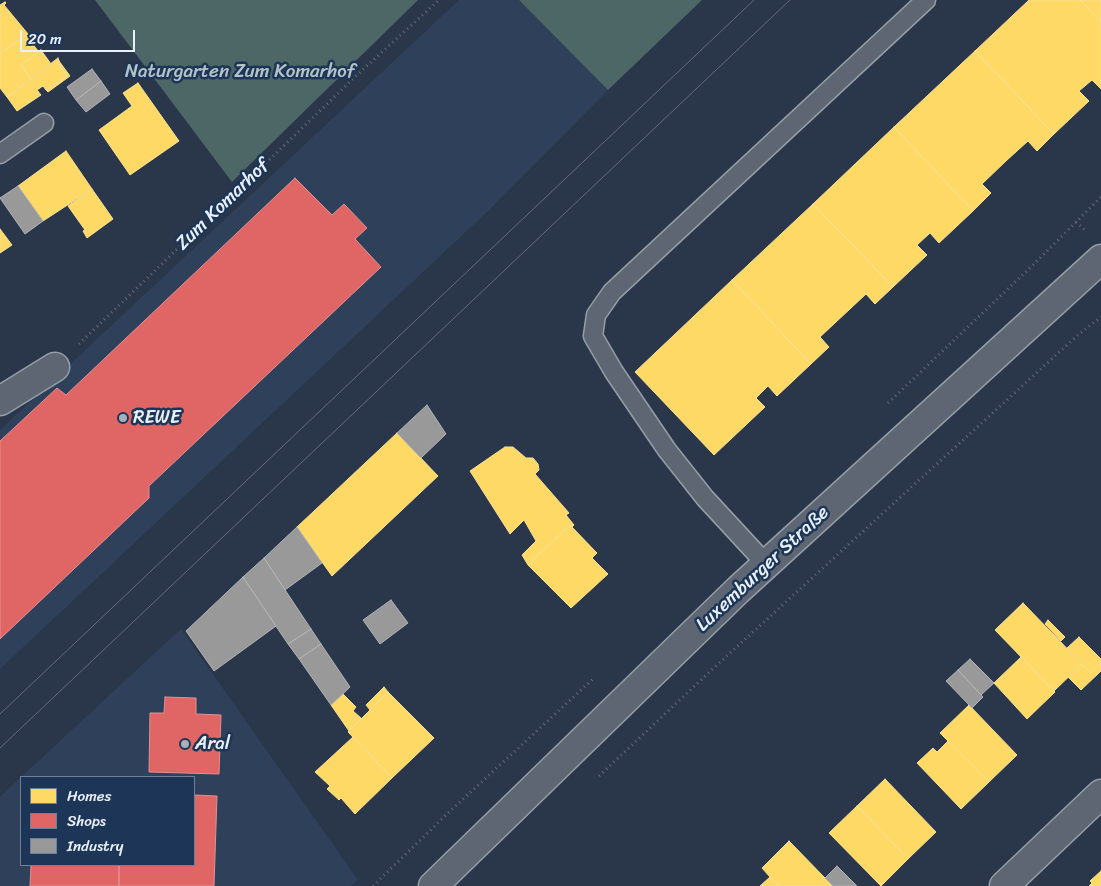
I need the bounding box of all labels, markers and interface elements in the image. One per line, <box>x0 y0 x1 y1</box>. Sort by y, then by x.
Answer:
scale bar <box>22 20 138 52</box>
text: 20 m <box>28 26 62 52</box>
park label: Naturgarten Zum Komarhof <box>125 61 355 83</box>
street label: Zum Komarhof <box>172 155 274 255</box>
place label: REWE <box>133 407 181 429</box>
marker: REWE <box>117 412 129 424</box>
street label: Luxemburger Straße <box>692 501 834 637</box>
place label: Aral <box>195 733 230 755</box>
marker: Aral <box>179 738 191 750</box>
legend <box>20 776 195 866</box>
text: Homes <box>67 783 111 809</box>
text: Shops <box>67 808 106 834</box>
text: Industry <box>67 833 124 859</box>

